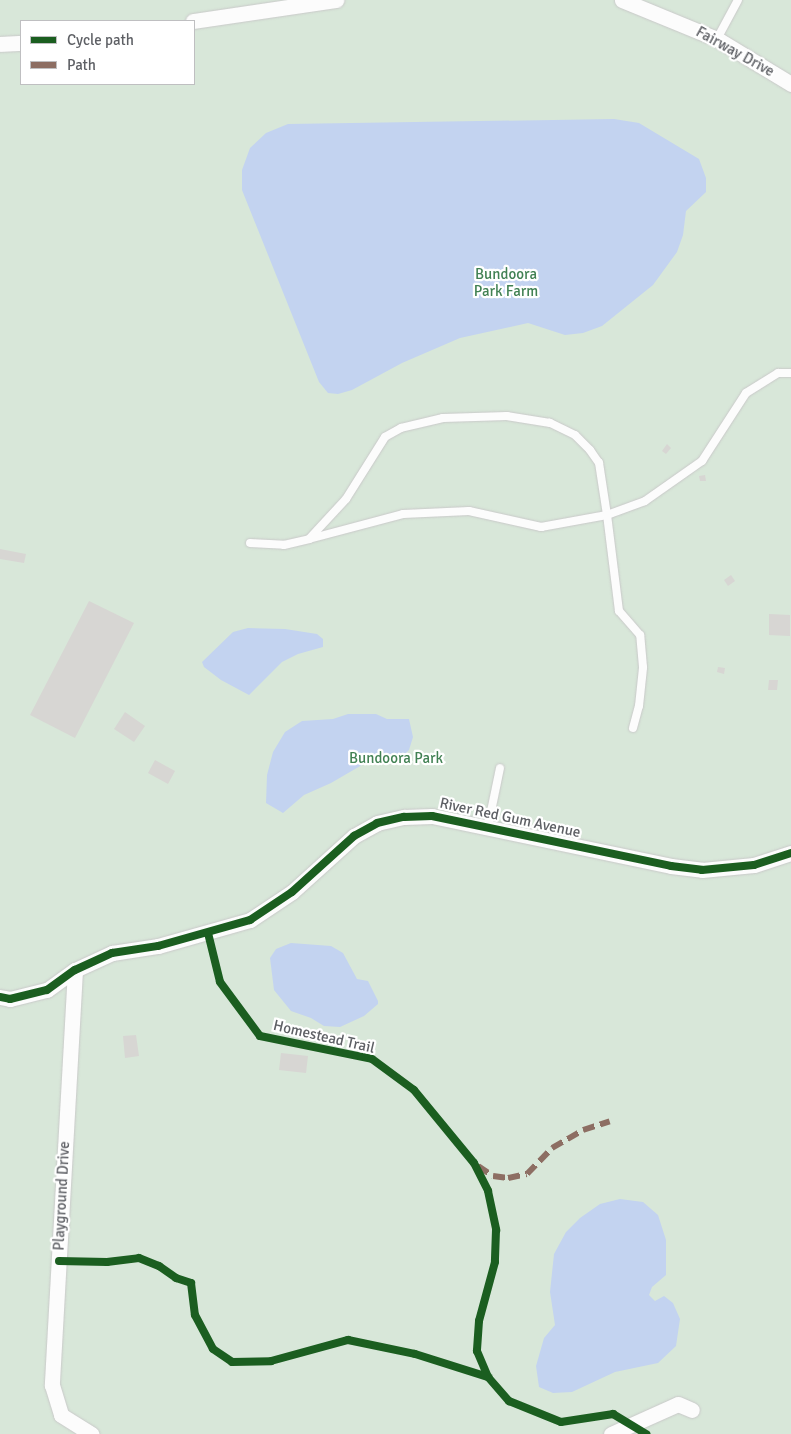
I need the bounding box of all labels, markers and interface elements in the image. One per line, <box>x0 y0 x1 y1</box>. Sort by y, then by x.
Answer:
legend <box>20 20 195 85</box>
street label: Fairway Drive <box>693 23 777 81</box>
text: Cycle path <box>67 31 134 49</box>
text: Path <box>67 56 96 74</box>
park label: Bundoora Park Farm <box>474 265 538 300</box>
park label: Bundoora Park <box>349 750 443 768</box>
street label: River Red Gum Avenue <box>438 794 582 842</box>
street label: Homestead Trail <box>272 1017 376 1057</box>
street label: Playground Drive <box>50 1141 74 1251</box>

